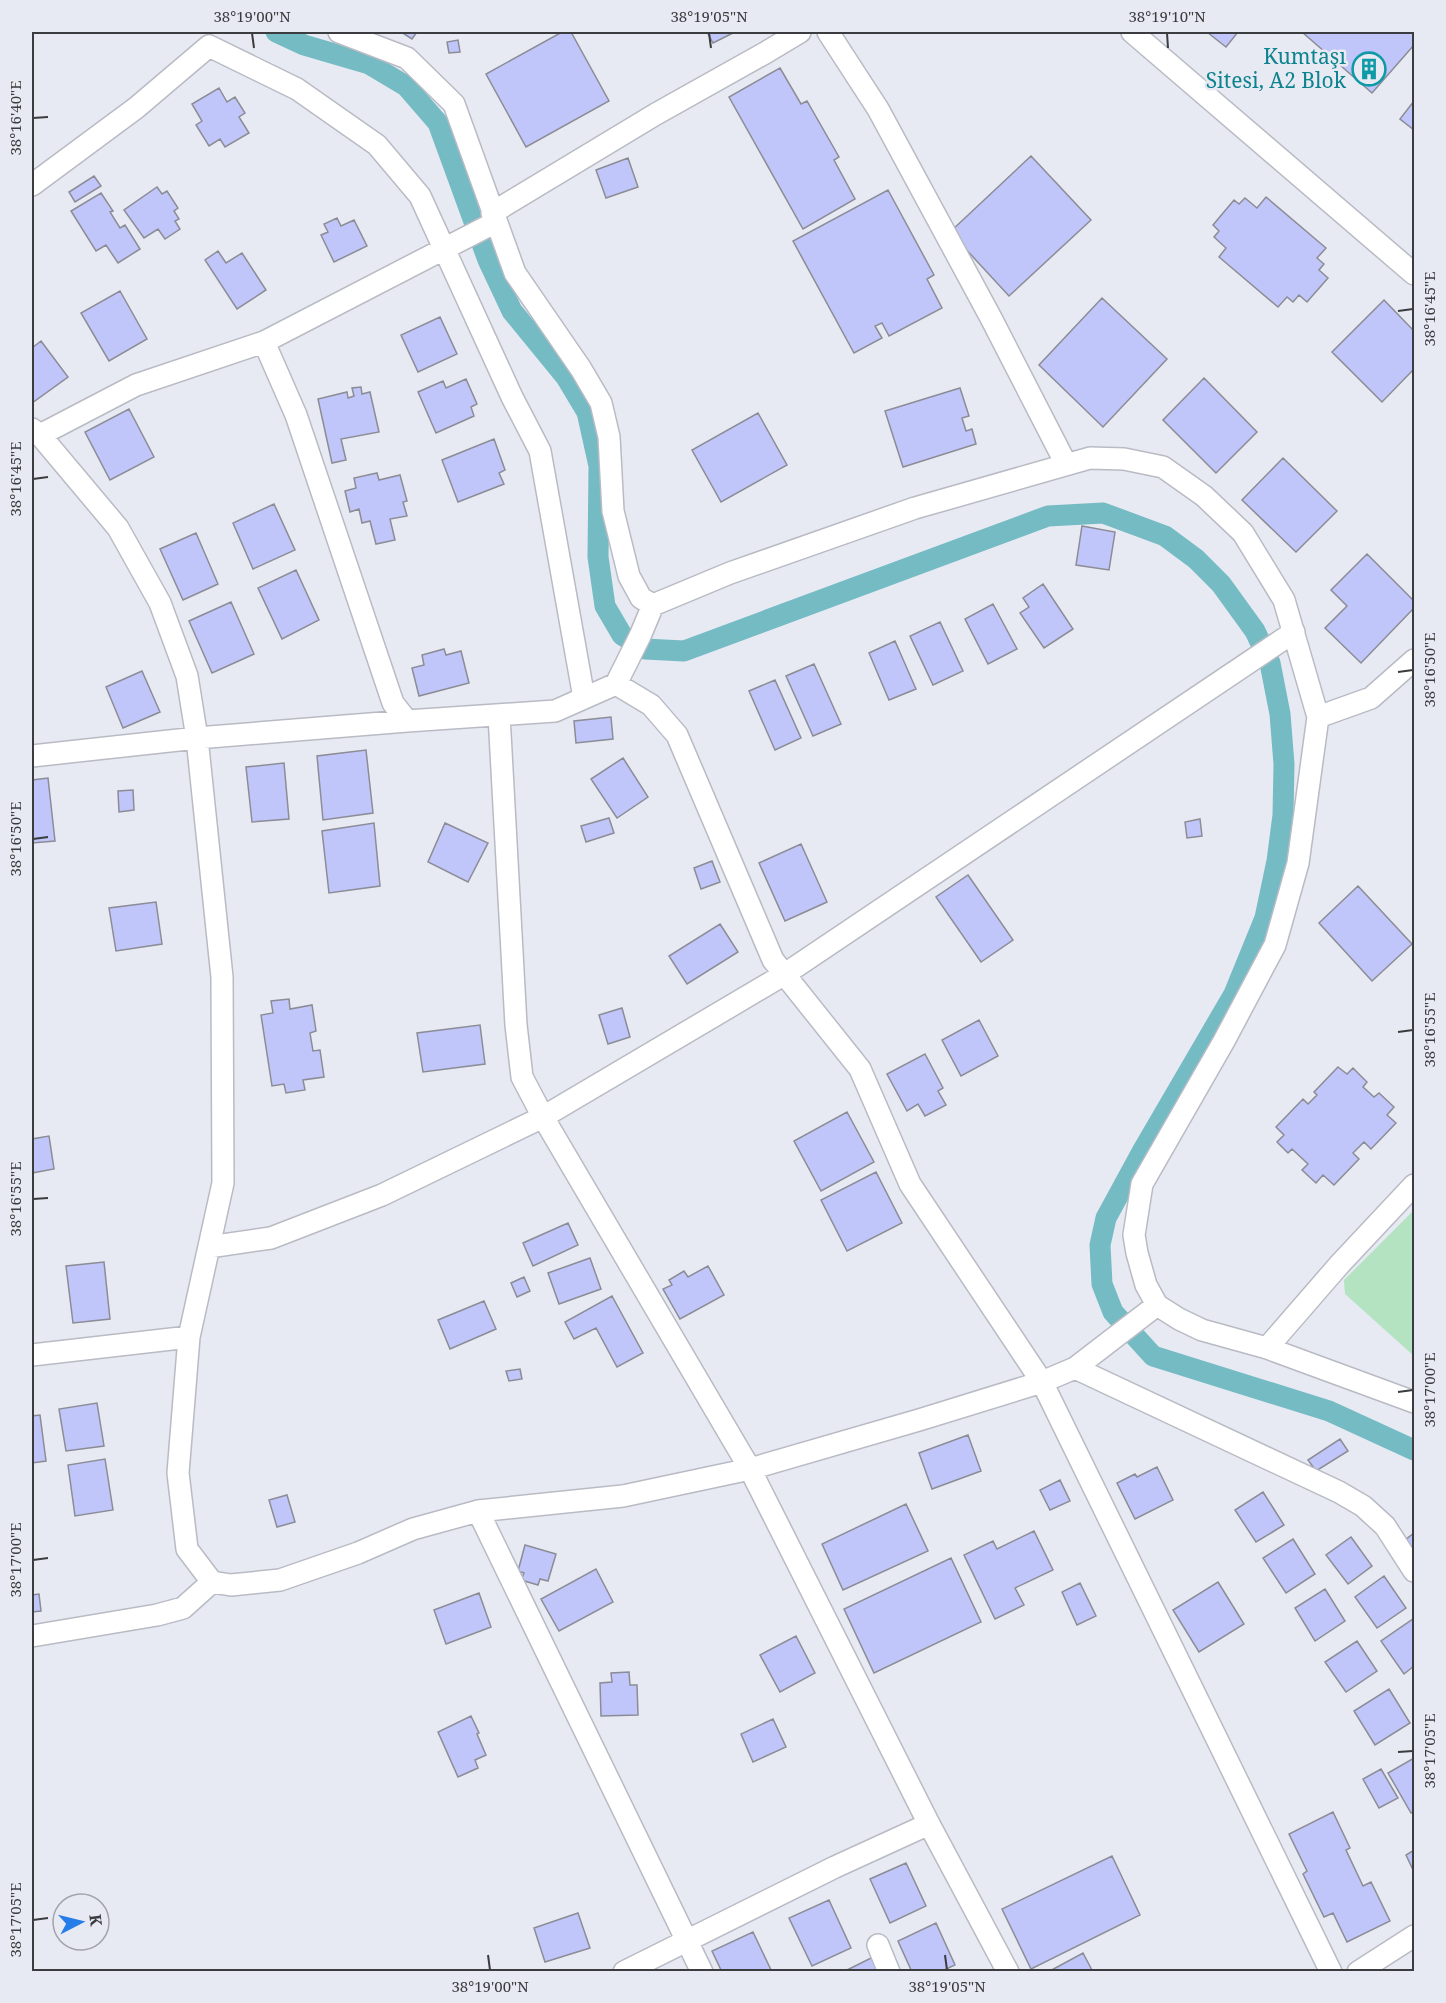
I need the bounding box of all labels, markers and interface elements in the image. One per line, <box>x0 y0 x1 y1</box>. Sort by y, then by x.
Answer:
text: 38°19'00"N <box>213 6 291 26</box>
text: 38°19'05"N <box>670 6 748 26</box>
text: 38°19'10"N <box>1128 6 1206 26</box>
place label: Kumtaşı Sitesi, A2 Blok <box>1206 42 1347 94</box>
building icon: Kumtaşı Sitesi, A2 Blok <box>1351 51 1387 87</box>
text: 38°16'40"E <box>5 80 25 156</box>
text: 38°16'45"E <box>1419 271 1439 347</box>
text: 38°16'45"E <box>5 441 25 517</box>
text: 38°16'50"E <box>1419 632 1439 708</box>
text: 38°16'50"E <box>5 801 25 877</box>
text: 38°16'55"E <box>1419 992 1439 1068</box>
text: 38°16'55"E <box>5 1161 25 1237</box>
text: 38°17'00"E <box>1419 1352 1439 1428</box>
text: 38°17'00"E <box>5 1522 25 1598</box>
text: 38°17'05"E <box>1419 1713 1439 1789</box>
text: 38°17'05"E <box>5 1882 25 1958</box>
north arrow <box>51 1892 111 1952</box>
text: K <box>84 1913 108 1928</box>
text: 38°19'00"N <box>451 1976 529 1996</box>
text: 38°19'05"N <box>908 1976 986 1996</box>

